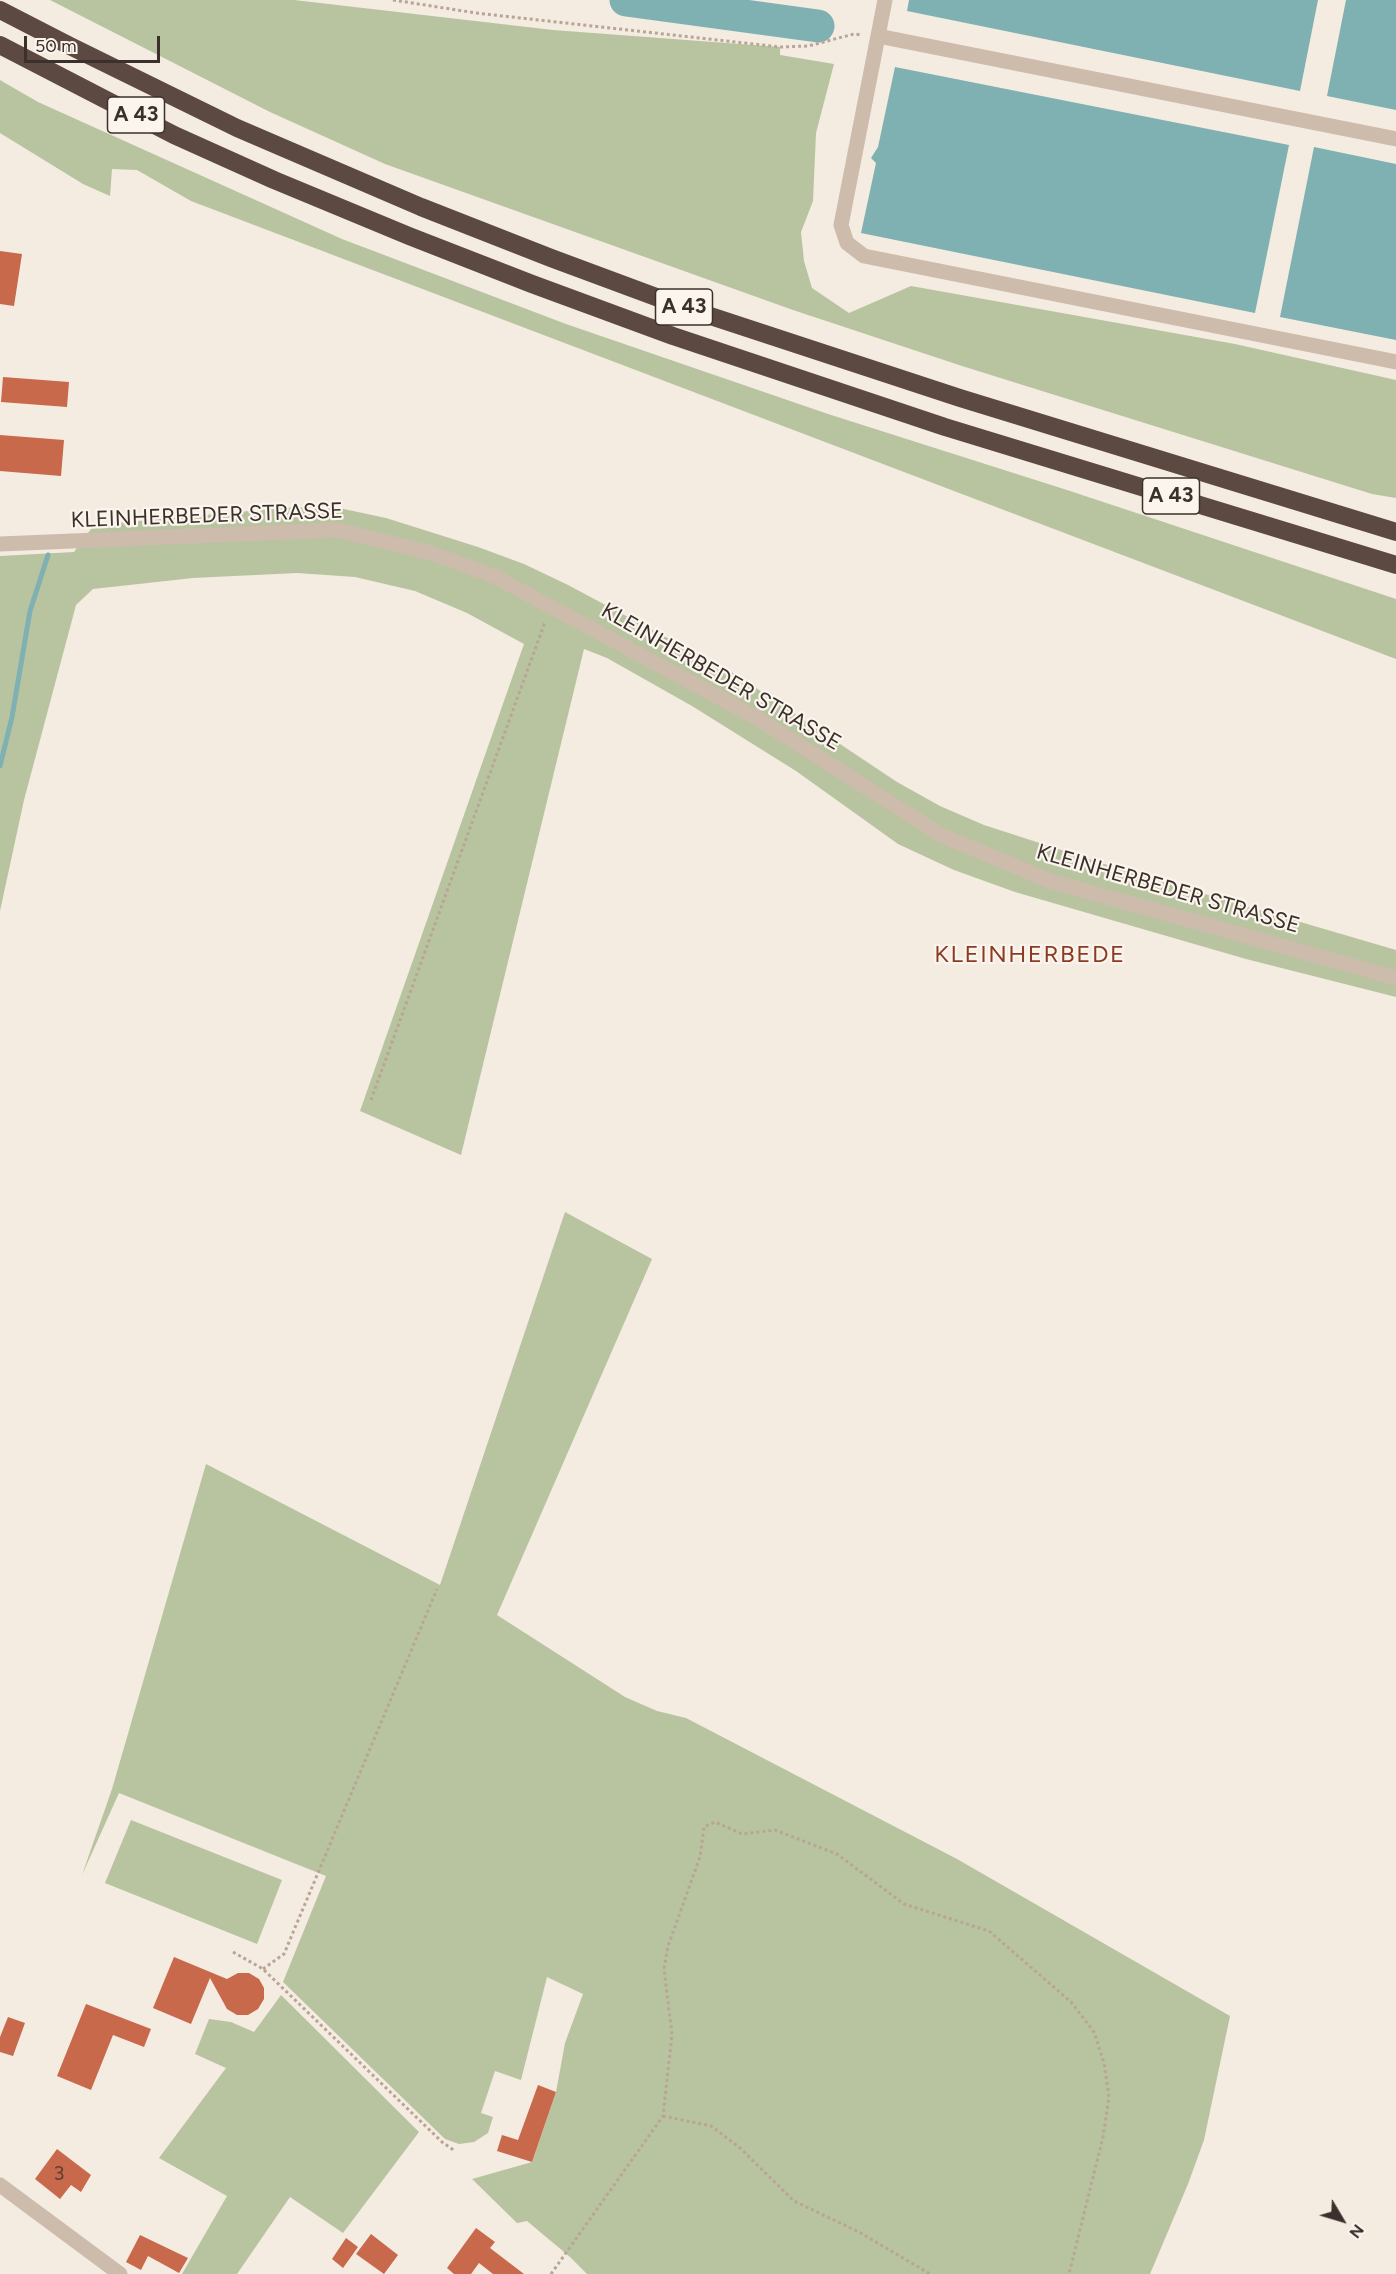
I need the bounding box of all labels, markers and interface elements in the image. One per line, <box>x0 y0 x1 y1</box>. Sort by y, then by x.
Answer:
scale bar <box>27 24 164 62</box>
text: 50 m <box>35 35 77 57</box>
road number: A 43 <box>108 97 164 133</box>
road number: A 43 <box>656 289 712 325</box>
road number: A 43 <box>1142 478 1200 514</box>
street label: KLEINHERBEDER STRASSE <box>70 498 344 534</box>
street label: KLEINHERBEDER STRASSE <box>596 597 846 757</box>
street label: KLEINHERBEDER STRASSE <box>1033 839 1303 939</box>
district label: KLEINHERBEDE <box>934 941 1126 969</box>
house number: 3 <box>54 2162 64 2186</box>
north arrow <box>1312 2190 1372 2250</box>
text: N <box>1345 2221 1368 2242</box>

